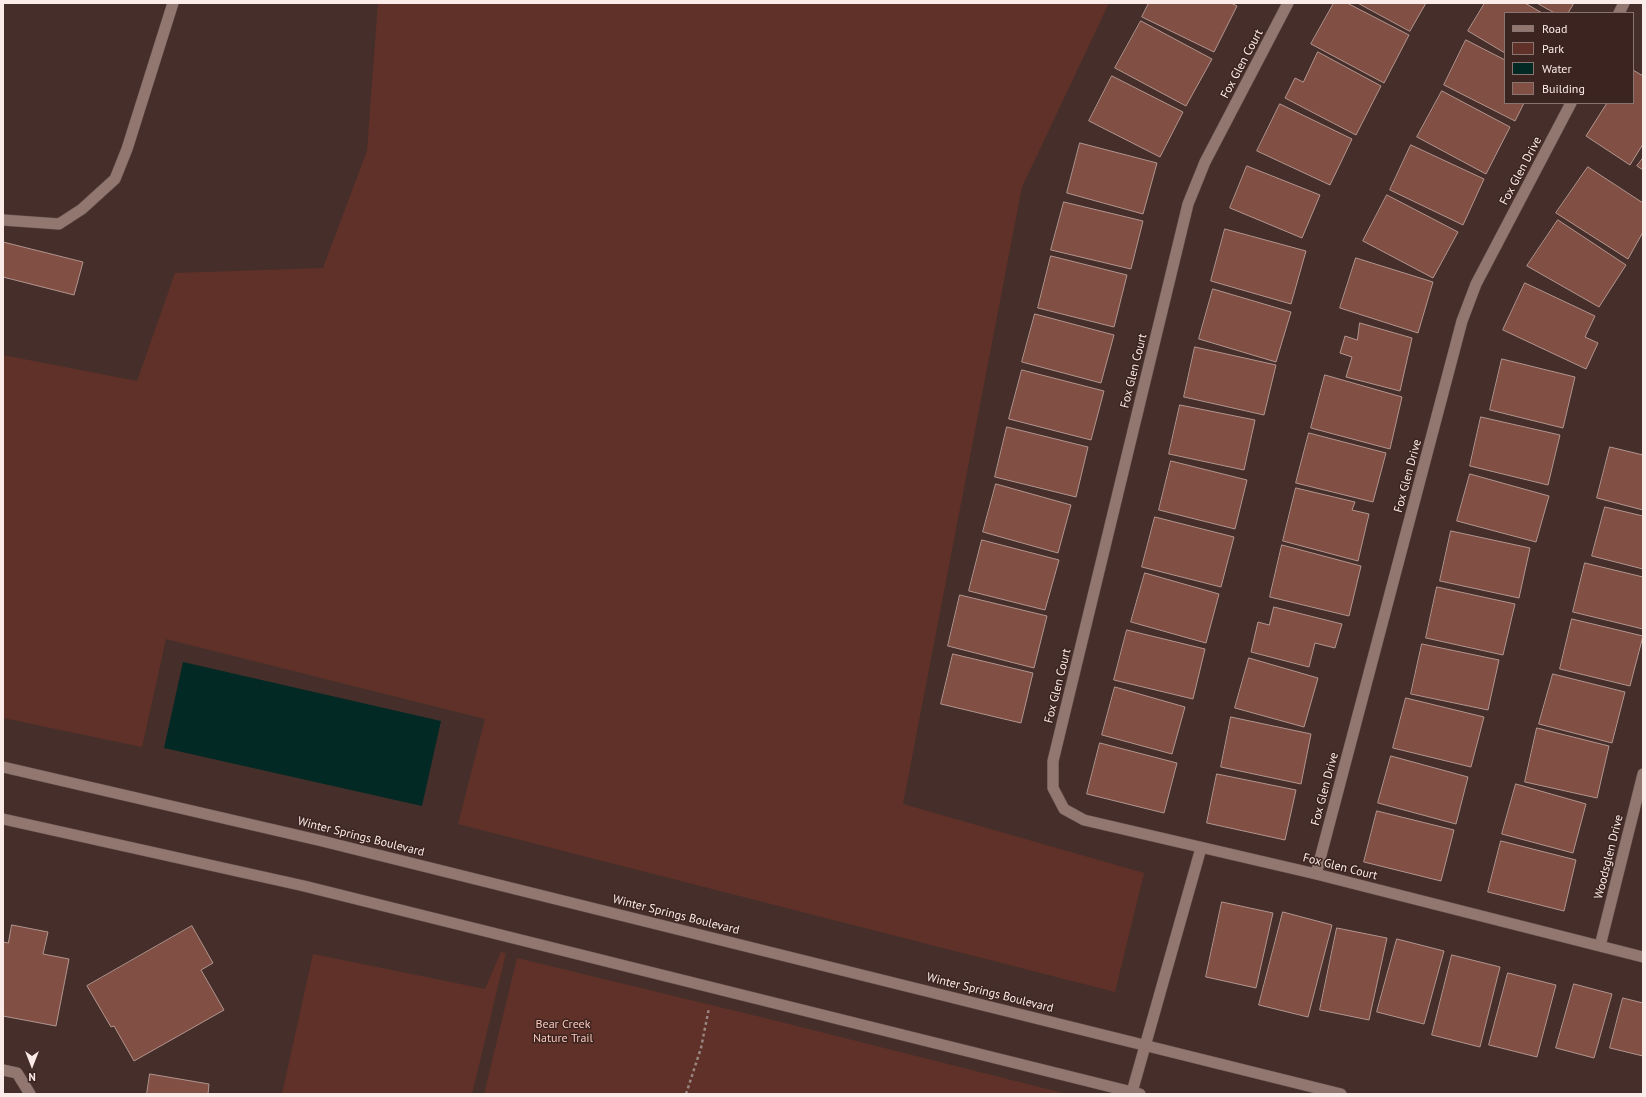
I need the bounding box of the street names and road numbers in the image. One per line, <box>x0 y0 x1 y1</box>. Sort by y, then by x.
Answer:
street label: Fox Glen Court <box>1218 27 1266 101</box>
street label: Fox Glen Drive <box>1497 134 1545 208</box>
street label: Fox Glen Court <box>1118 332 1150 410</box>
street label: Fox Glen Drive <box>1391 438 1425 514</box>
street label: Fox Glen Court <box>1042 647 1074 725</box>
street label: Fox Glen Drive <box>1308 751 1342 827</box>
street label: Woodsglen Drive <box>1592 813 1626 901</box>
street label: Winter Springs Boulevard <box>296 814 426 860</box>
street label: Fox Glen Court <box>1301 851 1379 883</box>
street label: Winter Springs Boulevard <box>611 892 741 938</box>
street label: Winter Springs Boulevard <box>925 970 1055 1016</box>

